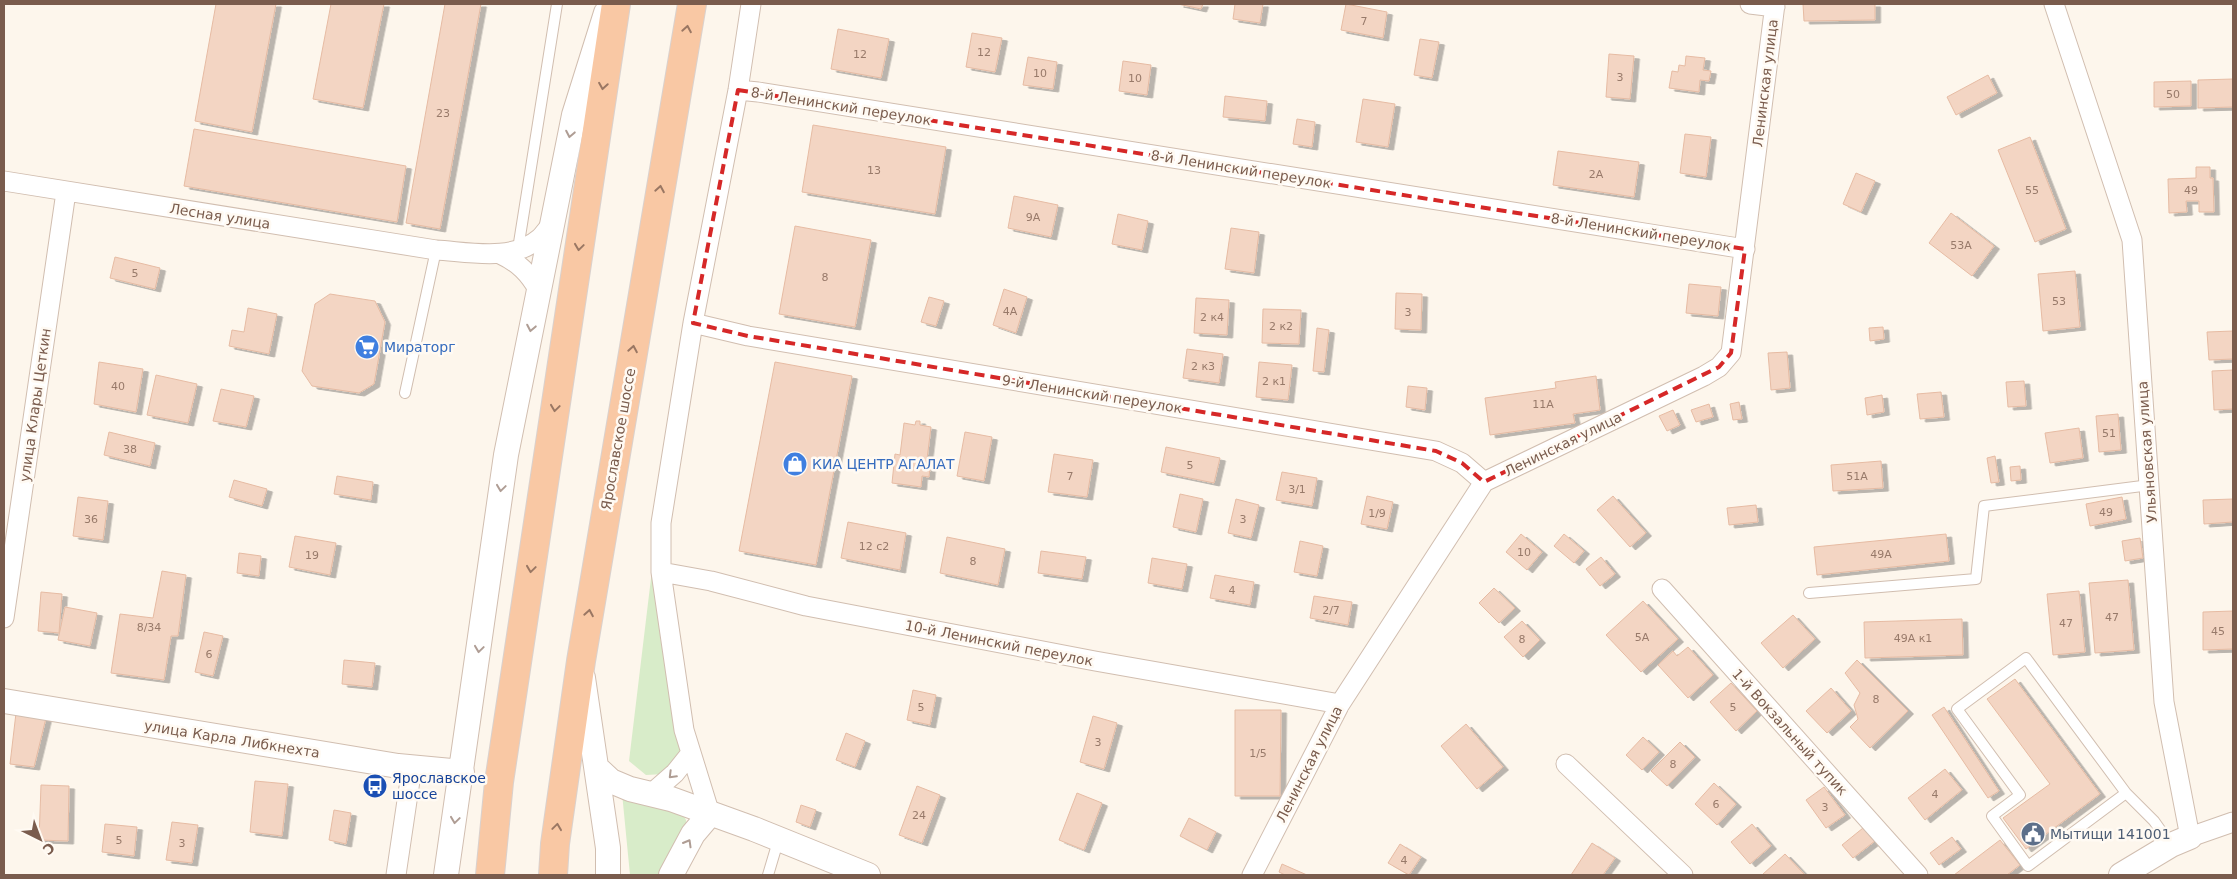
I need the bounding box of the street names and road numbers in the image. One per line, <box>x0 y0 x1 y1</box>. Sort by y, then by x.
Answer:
street label: Ленинская улица <box>1749 18 1781 148</box>
street label: 8-й Ленинский переулок <box>750 84 932 128</box>
street label: 8-й Ленинский переулок <box>1150 147 1332 191</box>
street label: Лесная улица <box>168 200 272 232</box>
street label: 8-й Ленинский переулок <box>1550 210 1732 254</box>
street label: улица Клары Цеткин <box>16 327 54 483</box>
street label: Ярославское шоссе <box>598 367 638 511</box>
street label: 9-й Ленинский переулок <box>1001 372 1183 416</box>
street label: Ульяновская улица <box>2134 381 2160 523</box>
street label: Ленинская улица <box>1502 409 1624 479</box>
street label: 10-й Ленинский переулок <box>904 617 1094 669</box>
street label: 1-й Вокзальный тупик <box>1729 666 1851 798</box>
street label: Ленинская улица <box>1273 703 1345 825</box>
street label: улица Карла Либкнехта <box>143 717 321 761</box>

